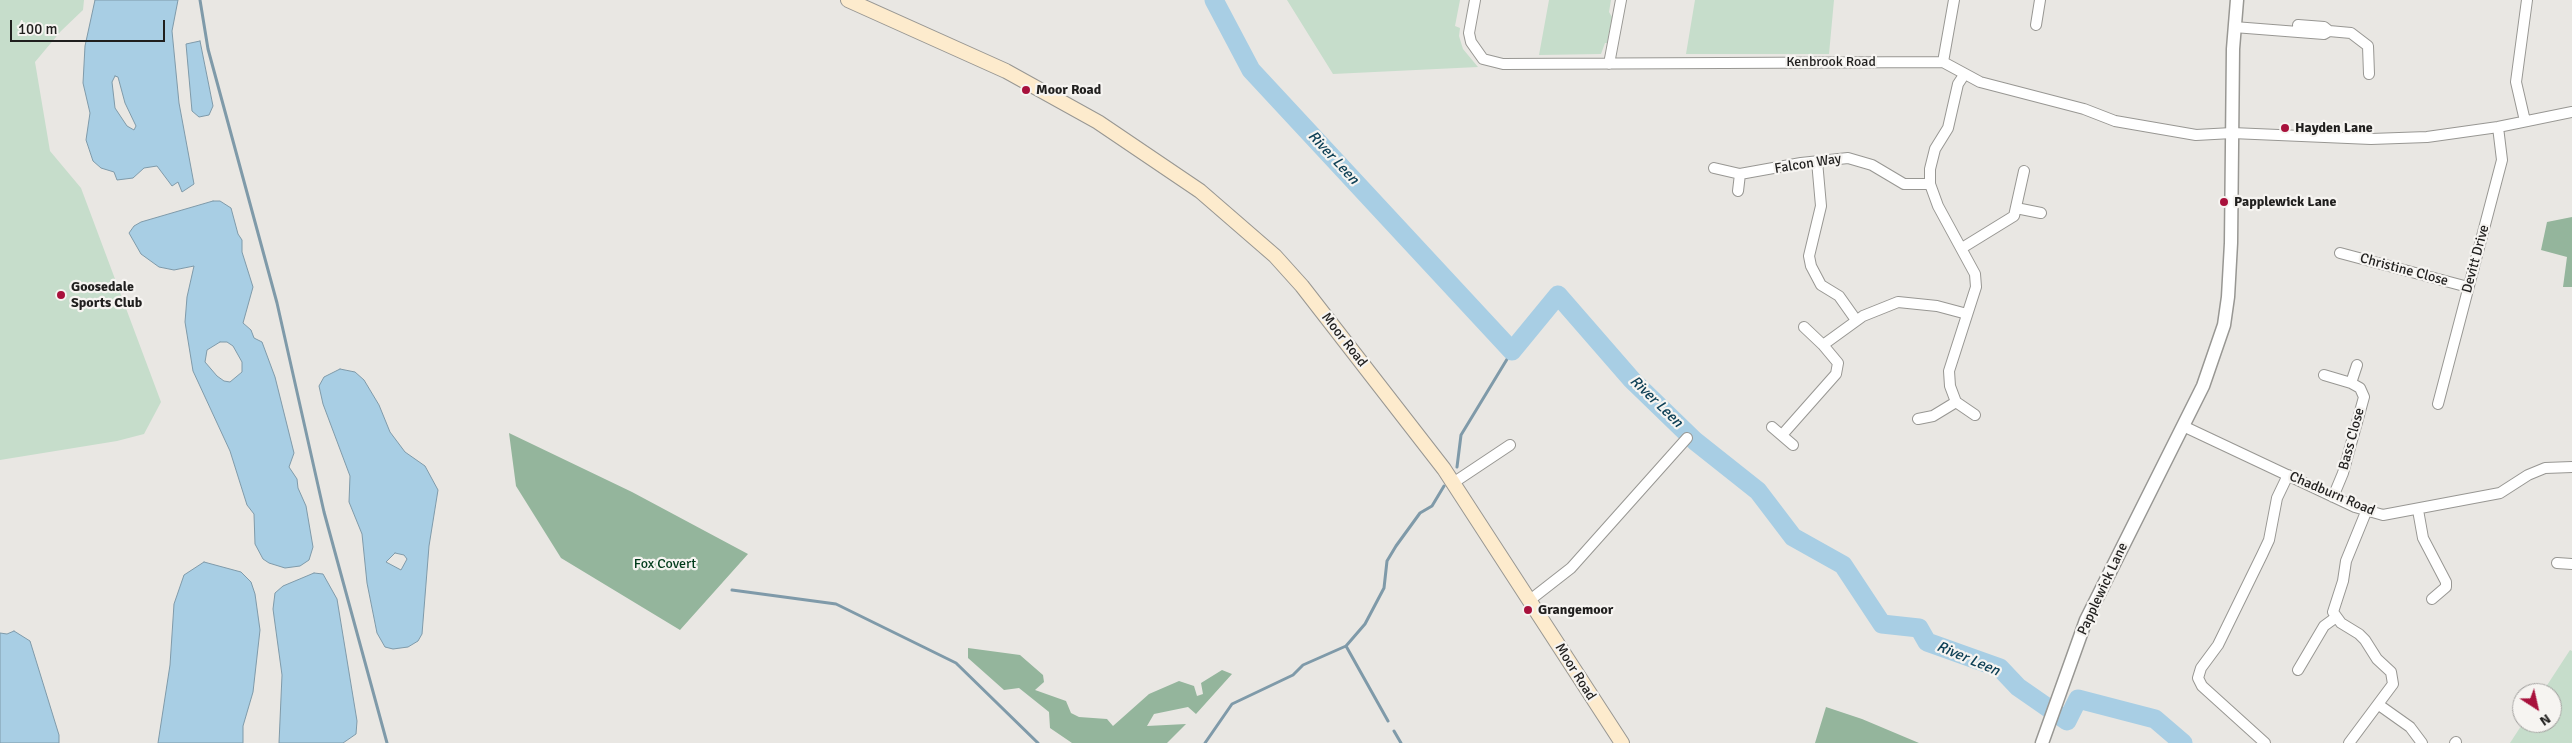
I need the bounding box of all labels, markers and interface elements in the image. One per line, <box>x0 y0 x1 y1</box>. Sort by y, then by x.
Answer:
scale bar <box>12 10 168 42</box>
text: 100 m <box>18 20 58 38</box>
street label: Kenbrook Road <box>1786 54 1876 70</box>
place label: Moor Road <box>1036 82 1101 98</box>
marker: Moor Road <box>1020 84 1032 96</box>
place label: Hayden Lane <box>2295 120 2373 136</box>
marker: Hayden Lane <box>2279 122 2291 134</box>
water label: River Leen <box>1304 128 1362 188</box>
street label: Falcon Way <box>1773 150 1843 178</box>
place label: Papplewick Lane <box>2234 194 2336 210</box>
marker: Papplewick Lane <box>2218 196 2230 208</box>
street label: Devitt Drive <box>2459 223 2493 295</box>
street label: Christine Close <box>2358 250 2450 290</box>
place label: Goosedale Sports Club <box>71 279 142 312</box>
marker: Goosedale Sports Club <box>55 289 67 301</box>
street label: Moor Road <box>1318 310 1370 370</box>
water label: River Leen <box>1626 372 1686 432</box>
street label: Bass Close <box>2336 406 2368 472</box>
street label: Chadburn Road <box>2287 468 2377 520</box>
street label: Papplewick Lane <box>2074 540 2132 638</box>
park label: Fox Covert <box>634 556 696 572</box>
place label: Grangemoor <box>1538 602 1613 618</box>
marker: Grangemoor <box>1522 604 1534 616</box>
water label: River Leen <box>1934 638 2002 680</box>
street label: Moor Road <box>1551 640 1599 704</box>
north arrow <box>2512 683 2562 733</box>
text: N <box>2536 710 2554 730</box>

